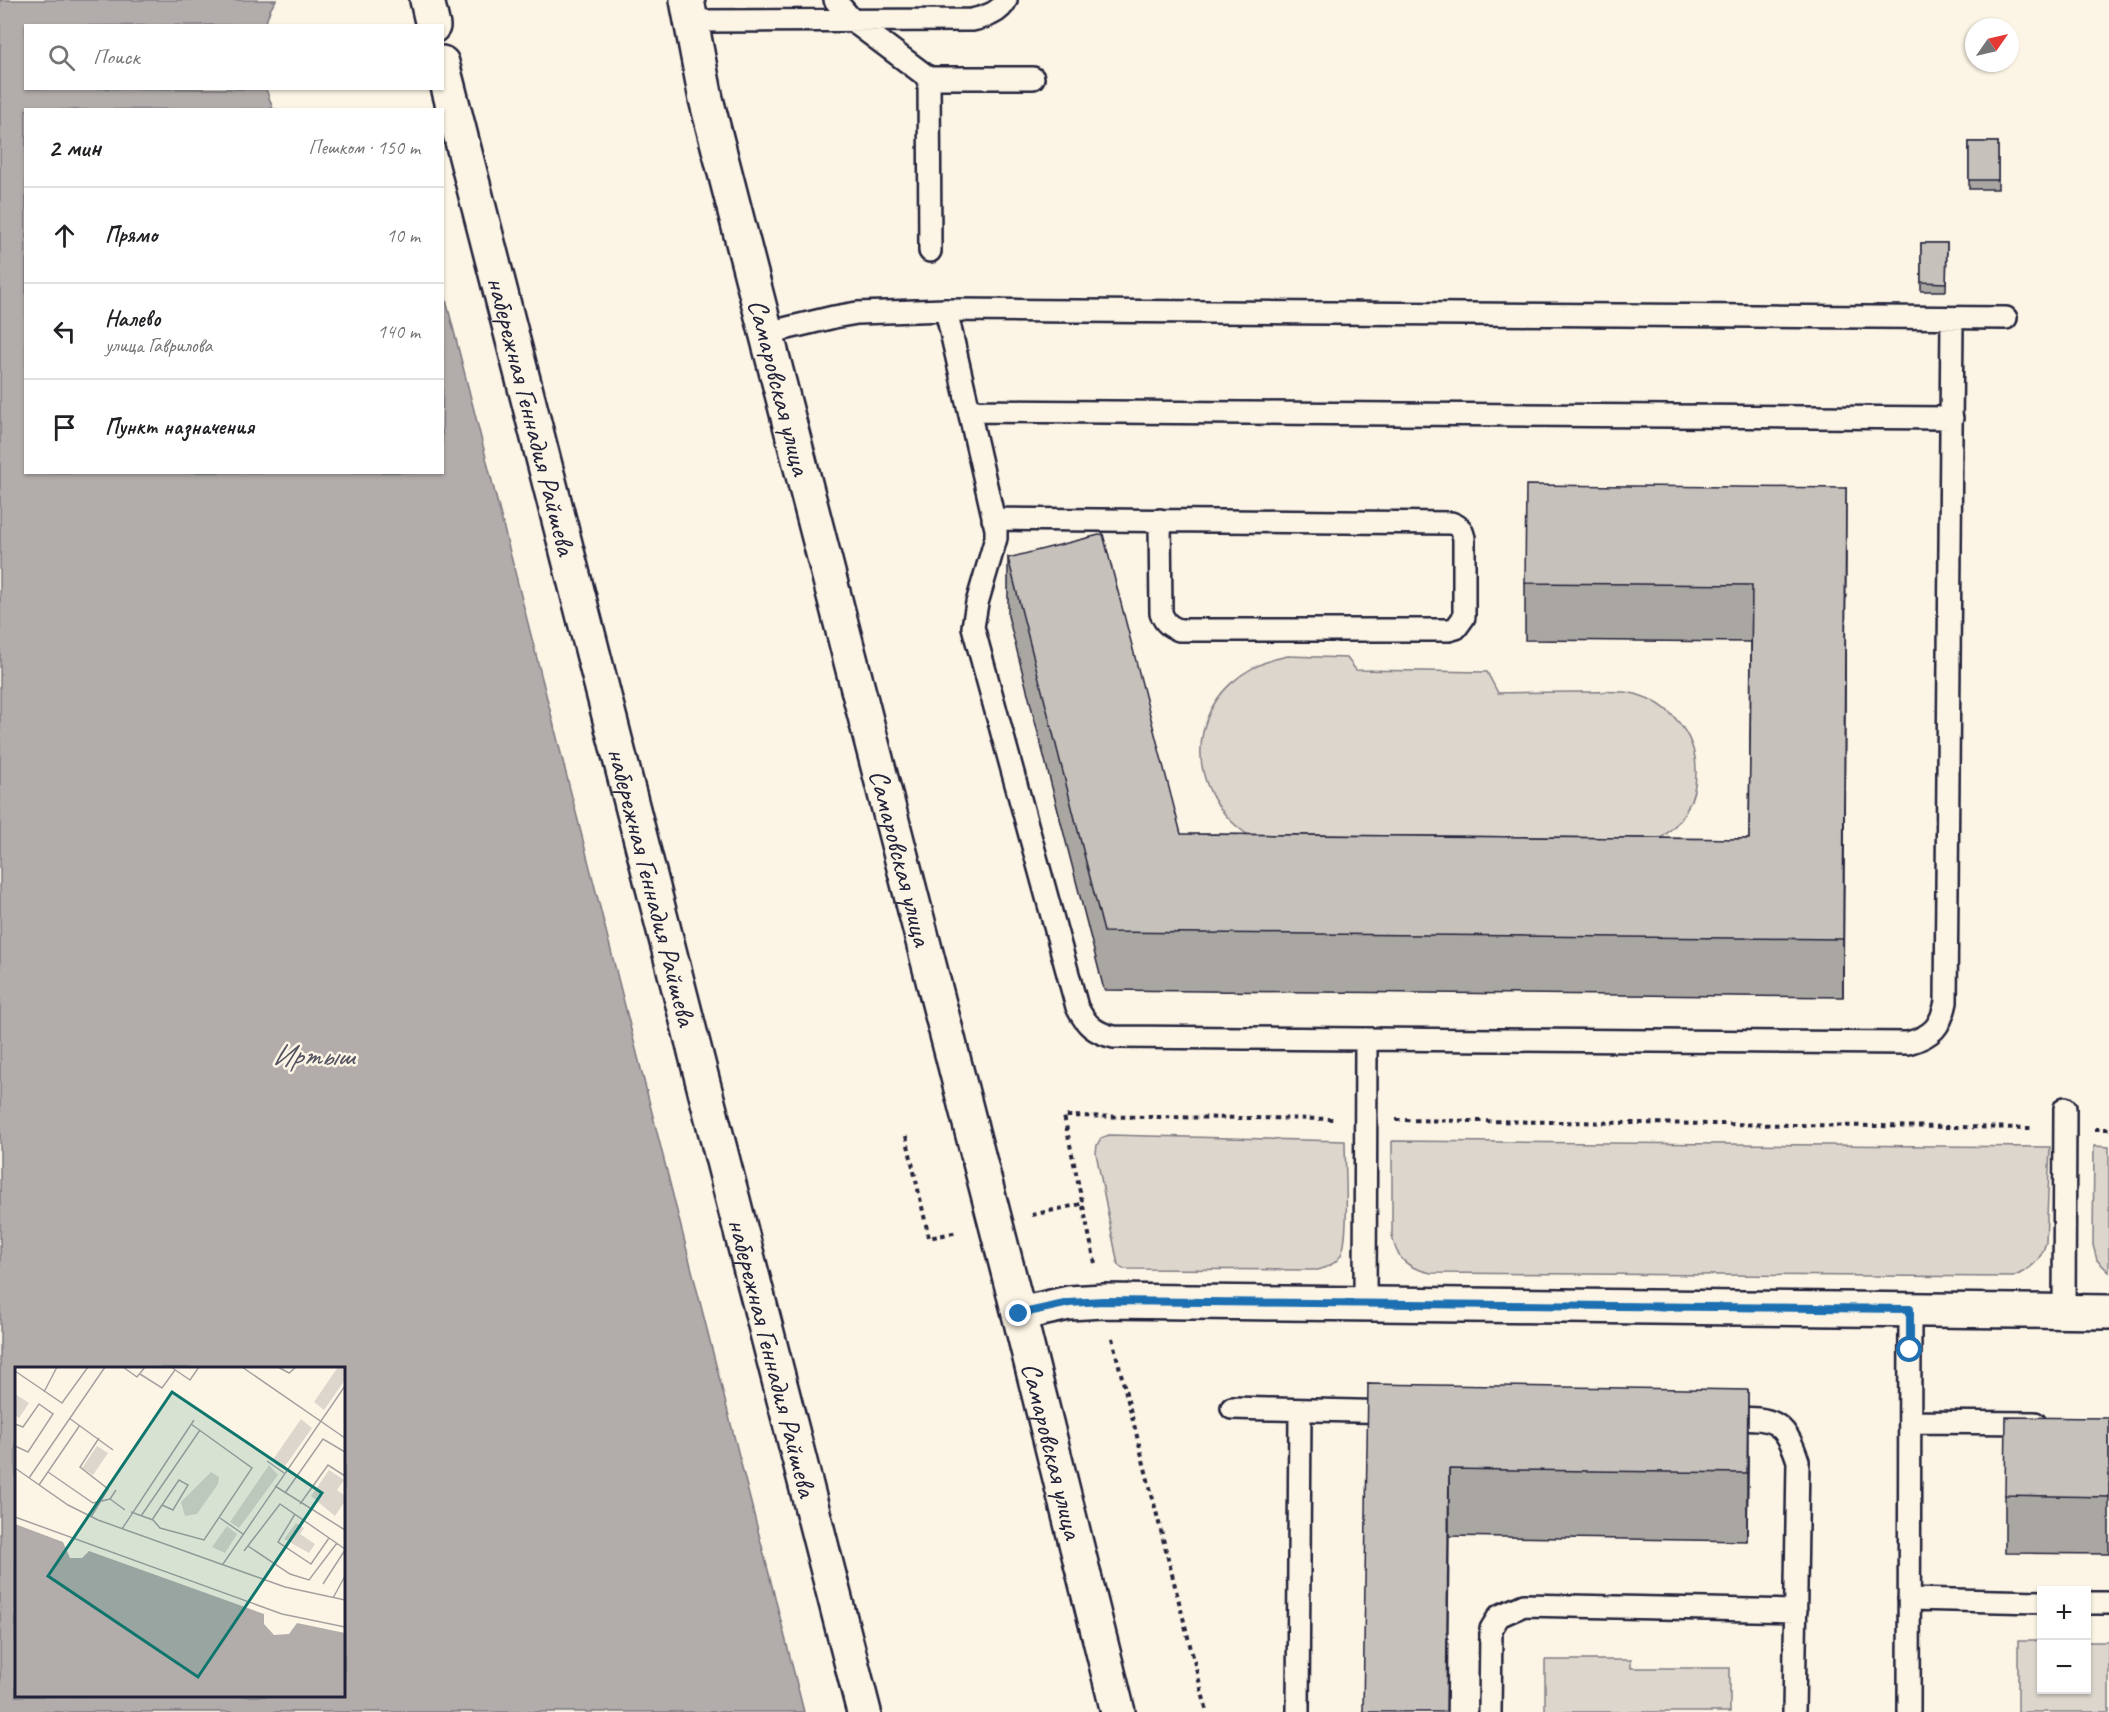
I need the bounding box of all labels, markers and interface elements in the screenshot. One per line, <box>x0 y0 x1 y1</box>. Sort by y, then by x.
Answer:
north arrow <box>1965 18 2019 72</box>
search box <box>24 24 444 90</box>
icon: search <box>45 41 78 74</box>
text: Поиск <box>93 43 139 71</box>
text: 2 мин <box>48 131 101 164</box>
text: Пешком · 150 m <box>308 135 420 160</box>
icon: ahead <box>48 219 81 252</box>
text: Прямо <box>105 221 157 249</box>
text: 10 m <box>386 223 420 248</box>
street label: набережная Геннадия Райшева <box>479 273 585 560</box>
street label: Самаровская улица <box>740 295 820 480</box>
text: Налево <box>105 305 161 333</box>
icon: left <box>48 315 81 348</box>
text: 140 m <box>377 319 420 344</box>
text: улица Гаврилова <box>105 333 212 358</box>
icon: arrive <box>48 411 81 444</box>
text: Пункт назначения <box>105 413 254 441</box>
street label: набережная Геннадия Райшева <box>600 744 705 1031</box>
street label: Самаровская улица <box>861 766 941 951</box>
water label: Иртыш <box>272 1036 356 1074</box>
street label: набережная Геннадия Райшева <box>720 1215 826 1502</box>
route end <box>1005 1300 1031 1326</box>
route start <box>1896 1336 1922 1362</box>
street label: Самаровская улица <box>1014 1359 1092 1544</box>
inset map <box>15 1367 345 1697</box>
map controls <box>2037 1586 2091 1694</box>
button: + <box>2037 1586 2091 1640</box>
button: − <box>2037 1640 2091 1694</box>

